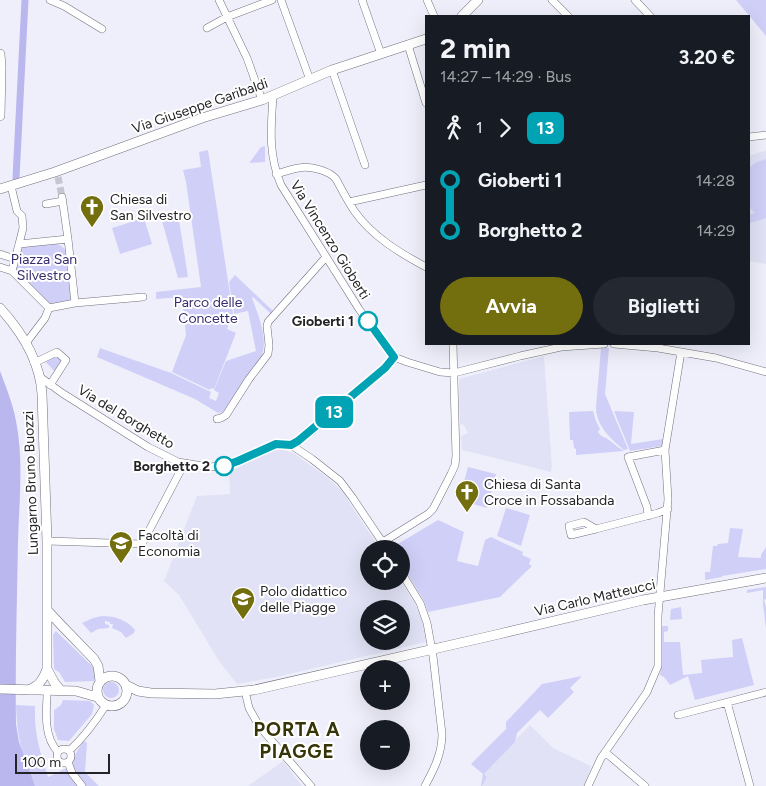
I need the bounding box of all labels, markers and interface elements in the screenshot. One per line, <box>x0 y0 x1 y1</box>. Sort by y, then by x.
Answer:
text: 2 min <box>440 31 511 65</box>
text: 3.20 € <box>679 46 735 69</box>
text: 14:27 – 14:29 · Bus <box>440 67 572 86</box>
street label: Via Giuseppe Garibaldi <box>130 75 270 137</box>
icon: walk <box>440 114 468 142</box>
icon: forward <box>491 114 519 142</box>
text: 13 <box>537 117 554 139</box>
text: 1 <box>476 118 483 137</box>
text: Gioberti 1 <box>478 169 562 192</box>
text: 14:28 <box>696 171 735 190</box>
street label: Via Vincenzo Gioberti <box>287 177 373 303</box>
place label: Chiesa di San Silvestro <box>110 191 191 224</box>
church icon: Chiesa di San Silvestro <box>79 194 105 228</box>
text: Borghetto 2 <box>478 219 582 242</box>
text: 14:29 <box>696 221 735 240</box>
park label: Piazza San Silvestro <box>11 251 77 284</box>
button: Avvia <box>440 277 583 335</box>
button: Biglietti <box>593 277 735 335</box>
park label: Parco delle Concette <box>174 294 243 327</box>
marker: Gioberti 1 <box>358 311 378 331</box>
place label: Gioberti 1 <box>292 313 354 330</box>
street label: Via del Borghetto <box>75 381 177 453</box>
line badge: 13 <box>312 396 356 428</box>
text: 13 <box>325 401 343 423</box>
street label: Lungarno Bruno Buozzi <box>20 411 42 555</box>
marker: Borghetto 2 <box>214 456 234 476</box>
place label: Borghetto 2 <box>133 458 210 475</box>
place label: Chiesa di Santa Croce in Fossabanda <box>484 476 614 509</box>
church icon: Chiesa di Santa Croce in Fossabanda <box>454 479 480 513</box>
place label: Facoltà di Economia <box>138 527 200 560</box>
school or university icon: Facoltà di Economia <box>108 530 134 564</box>
map controls <box>360 540 410 770</box>
button: locate <box>360 540 410 590</box>
street label: Via Carlo Matteucci <box>533 576 657 620</box>
place label: Polo didattico delle Piagge <box>260 583 347 616</box>
school or university icon: Polo didattico delle Piagge <box>230 586 256 620</box>
button: layers <box>360 600 410 650</box>
button: + <box>360 660 410 710</box>
district label: PORTA A PIAGGE <box>254 718 340 763</box>
button: − <box>360 720 410 770</box>
scale bar <box>15 751 110 774</box>
text: 100 m <box>22 754 61 771</box>

